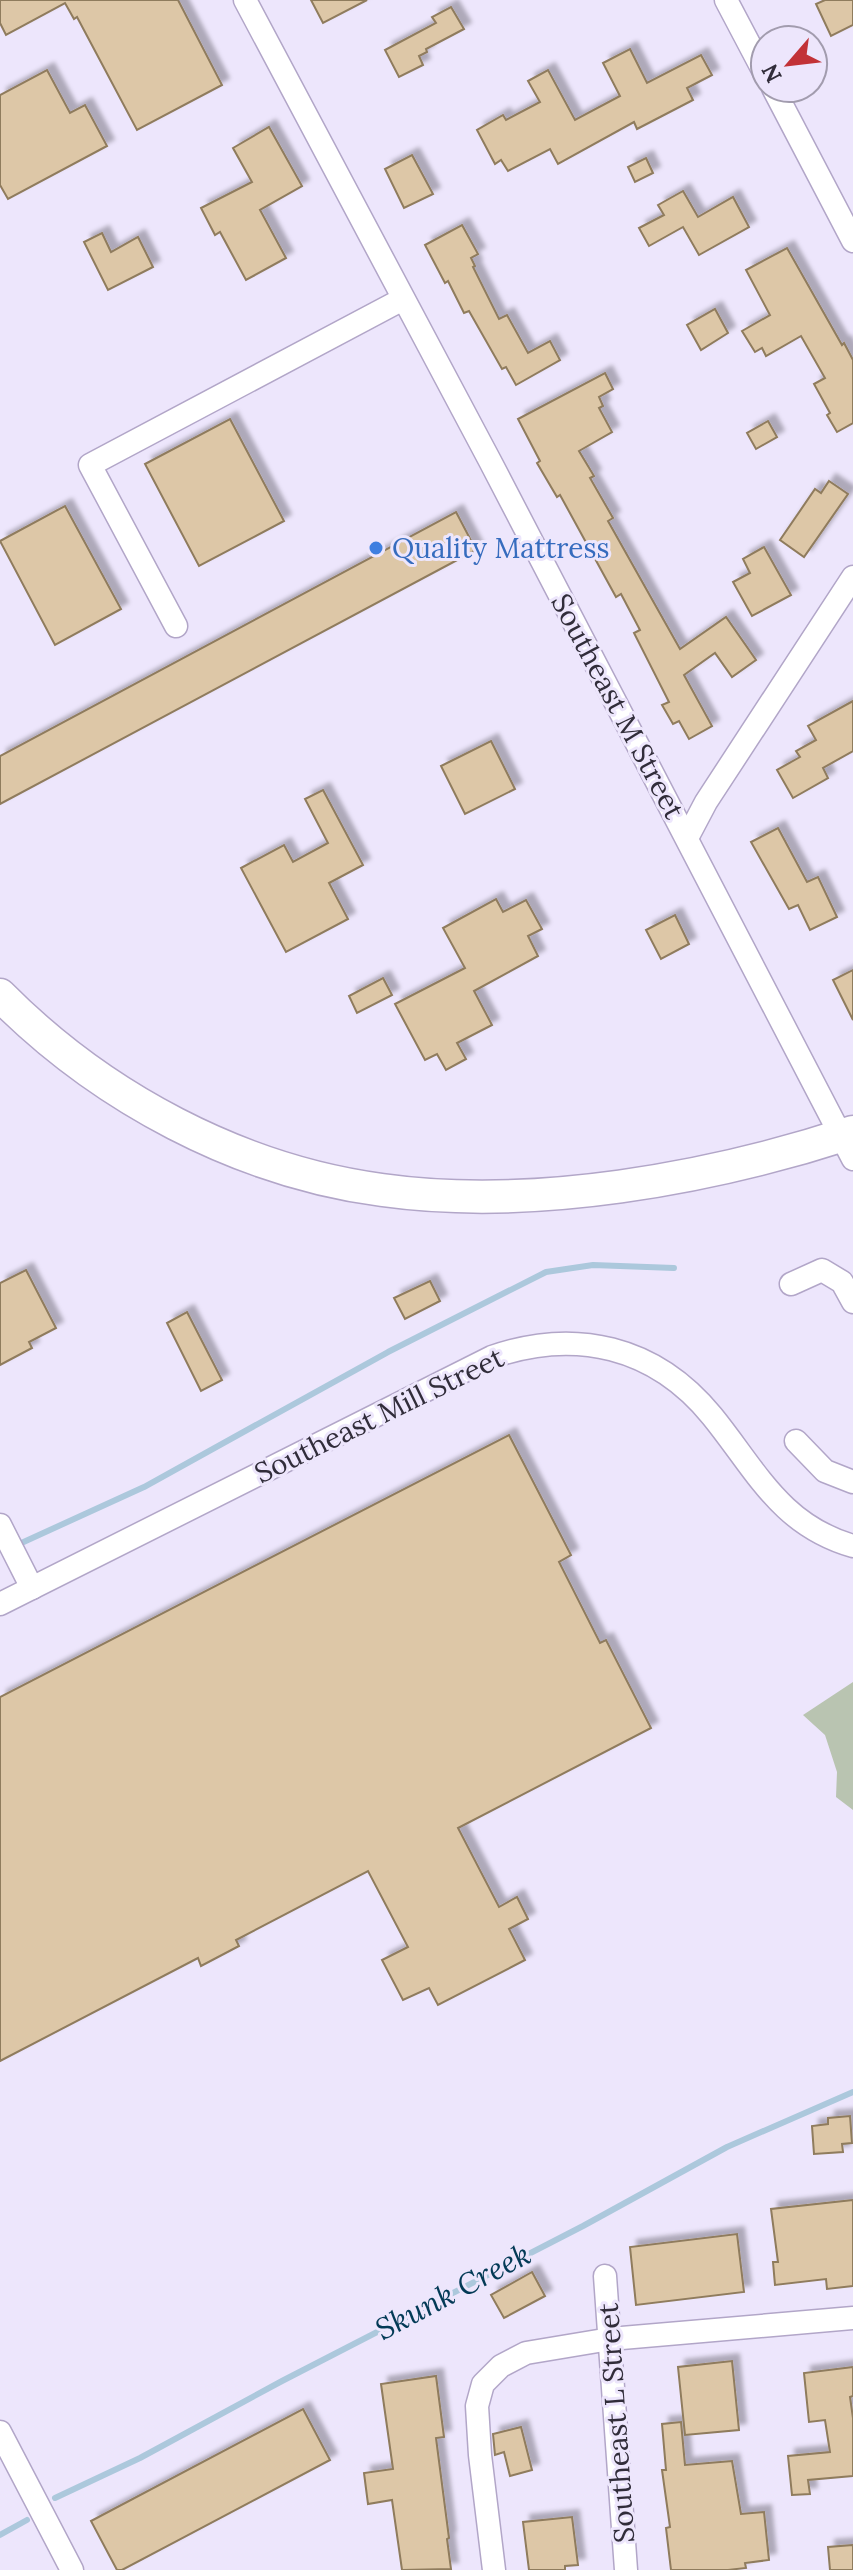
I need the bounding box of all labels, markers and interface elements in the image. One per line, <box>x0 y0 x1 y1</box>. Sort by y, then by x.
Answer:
north arrow <box>749 24 829 104</box>
text: N <box>755 59 788 87</box>
place label: Quality Mattress <box>392 530 609 566</box>
marker: Quality Mattress <box>367 539 385 557</box>
street label: Southeast M Street <box>543 587 693 825</box>
street label: Southeast Mill Street <box>248 1339 510 1491</box>
water label: Skunk Creek <box>368 2234 537 2348</box>
street label: Southeast L Street <box>590 2302 642 2544</box>

